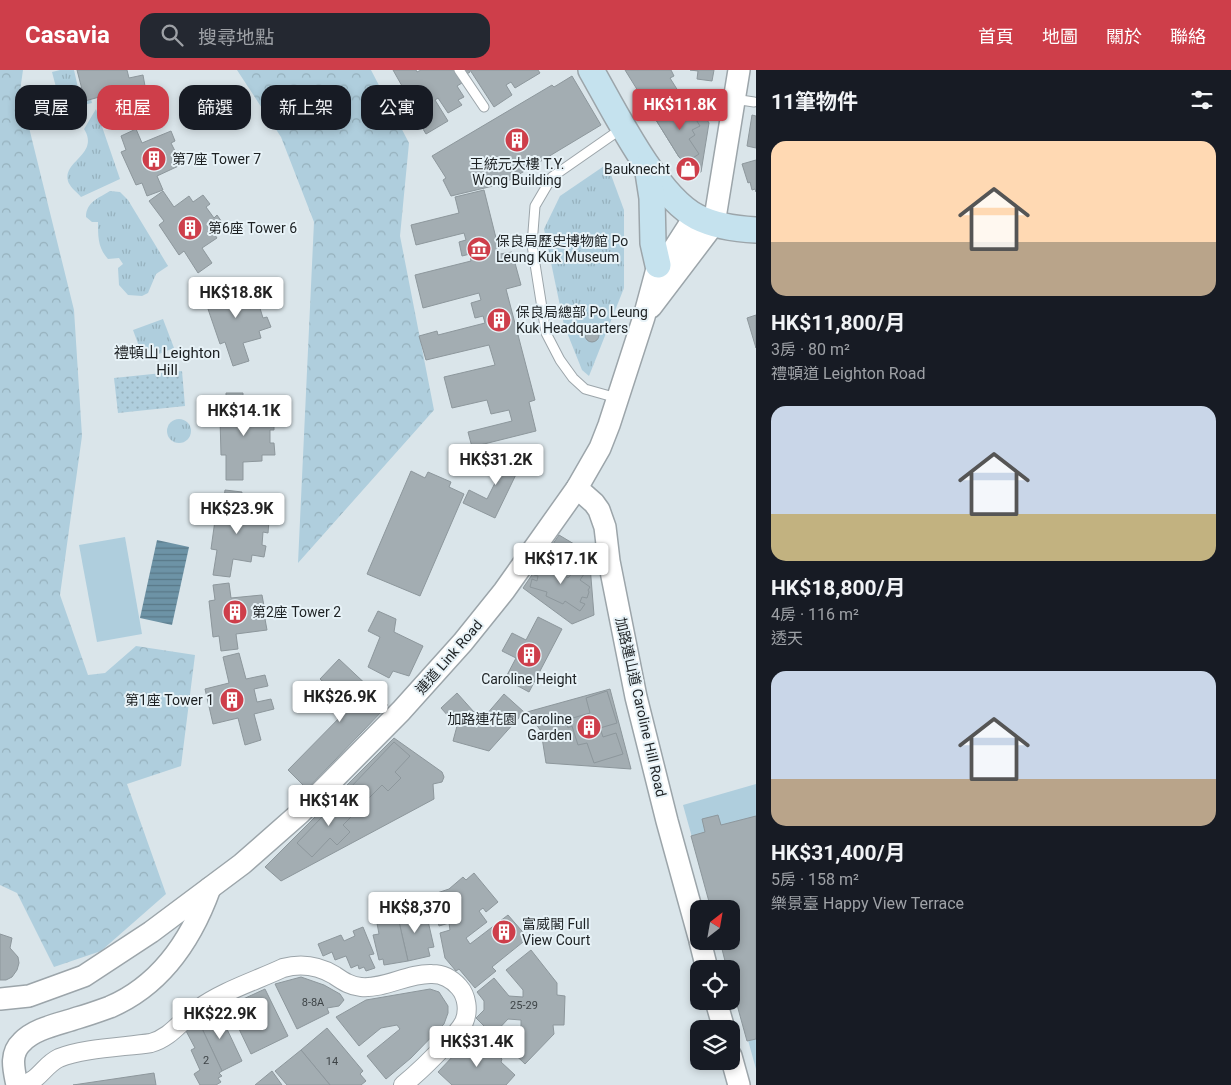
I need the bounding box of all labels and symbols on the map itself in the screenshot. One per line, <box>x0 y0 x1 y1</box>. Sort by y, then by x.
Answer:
pin: HK$11.8K <box>628 88 732 131</box>
building icon: 王統元大樓 T.Y. Wong Building <box>504 127 530 153</box>
building icon: 第7座 Tower 7 <box>141 146 167 172</box>
place label: 第7座 Tower 7 <box>172 151 261 167</box>
place label: 王統元大樓 T.Y. Wong Building <box>470 156 564 188</box>
shop icon: Bauknecht <box>675 156 701 182</box>
place label: Bauknecht <box>604 161 670 177</box>
building icon: 第6座 Tower 6 <box>177 215 203 241</box>
place label: 第6座 Tower 6 <box>208 220 297 236</box>
place label: 保良局歷史博物館 Po Leung Kuk Museum <box>496 233 628 265</box>
museum icon: 保良局歷史博物館 Po Leung Kuk Museum <box>466 236 492 262</box>
pin: HK$18.8K <box>184 276 288 319</box>
place label: 保良局總部 Po Leung Kuk Headquarters <box>516 304 648 336</box>
building icon: 保良局總部 Po Leung Kuk Headquarters <box>486 307 512 333</box>
district label: 禮頓山 Leighton Hill <box>114 344 220 379</box>
pin: HK$14.1K <box>192 394 296 437</box>
pin: HK$31.2K <box>444 444 548 486</box>
pin: HK$23.9K <box>185 492 289 535</box>
pin: HK$17.1K <box>509 542 613 585</box>
building icon: 第2座 Tower 2 <box>222 599 248 625</box>
place label: 第2座 Tower 2 <box>252 604 341 620</box>
street label: 加路連山道 Caroline Hill Road <box>613 616 669 798</box>
street label: 連道 Link Road <box>413 617 485 697</box>
building icon: Caroline Height <box>516 642 542 668</box>
place label: Caroline Height <box>481 671 577 687</box>
pin: HK$26.9K <box>288 680 392 723</box>
building icon: 第1座 Tower 1 <box>219 687 245 713</box>
place label: 第1座 Tower 1 <box>125 692 214 708</box>
place label: 加路連花園 Caroline Garden <box>447 711 572 743</box>
building icon: 加路連花園 Caroline Garden <box>576 714 602 740</box>
pin: HK$14K <box>288 784 370 827</box>
pin: HK$8,370 <box>363 892 467 934</box>
north arrow <box>690 900 740 950</box>
place label: 富威閣 Full View Court <box>522 916 591 948</box>
building icon: 富威閣 Full View Court <box>491 919 517 945</box>
house number: 8-8A <box>302 996 325 1009</box>
pin: HK$22.9K <box>168 998 272 1040</box>
house number: 25-29 <box>510 999 538 1012</box>
pin: HK$31.4K <box>425 1026 529 1068</box>
house number: 2 <box>203 1054 209 1067</box>
house number: 14 <box>326 1055 338 1068</box>

